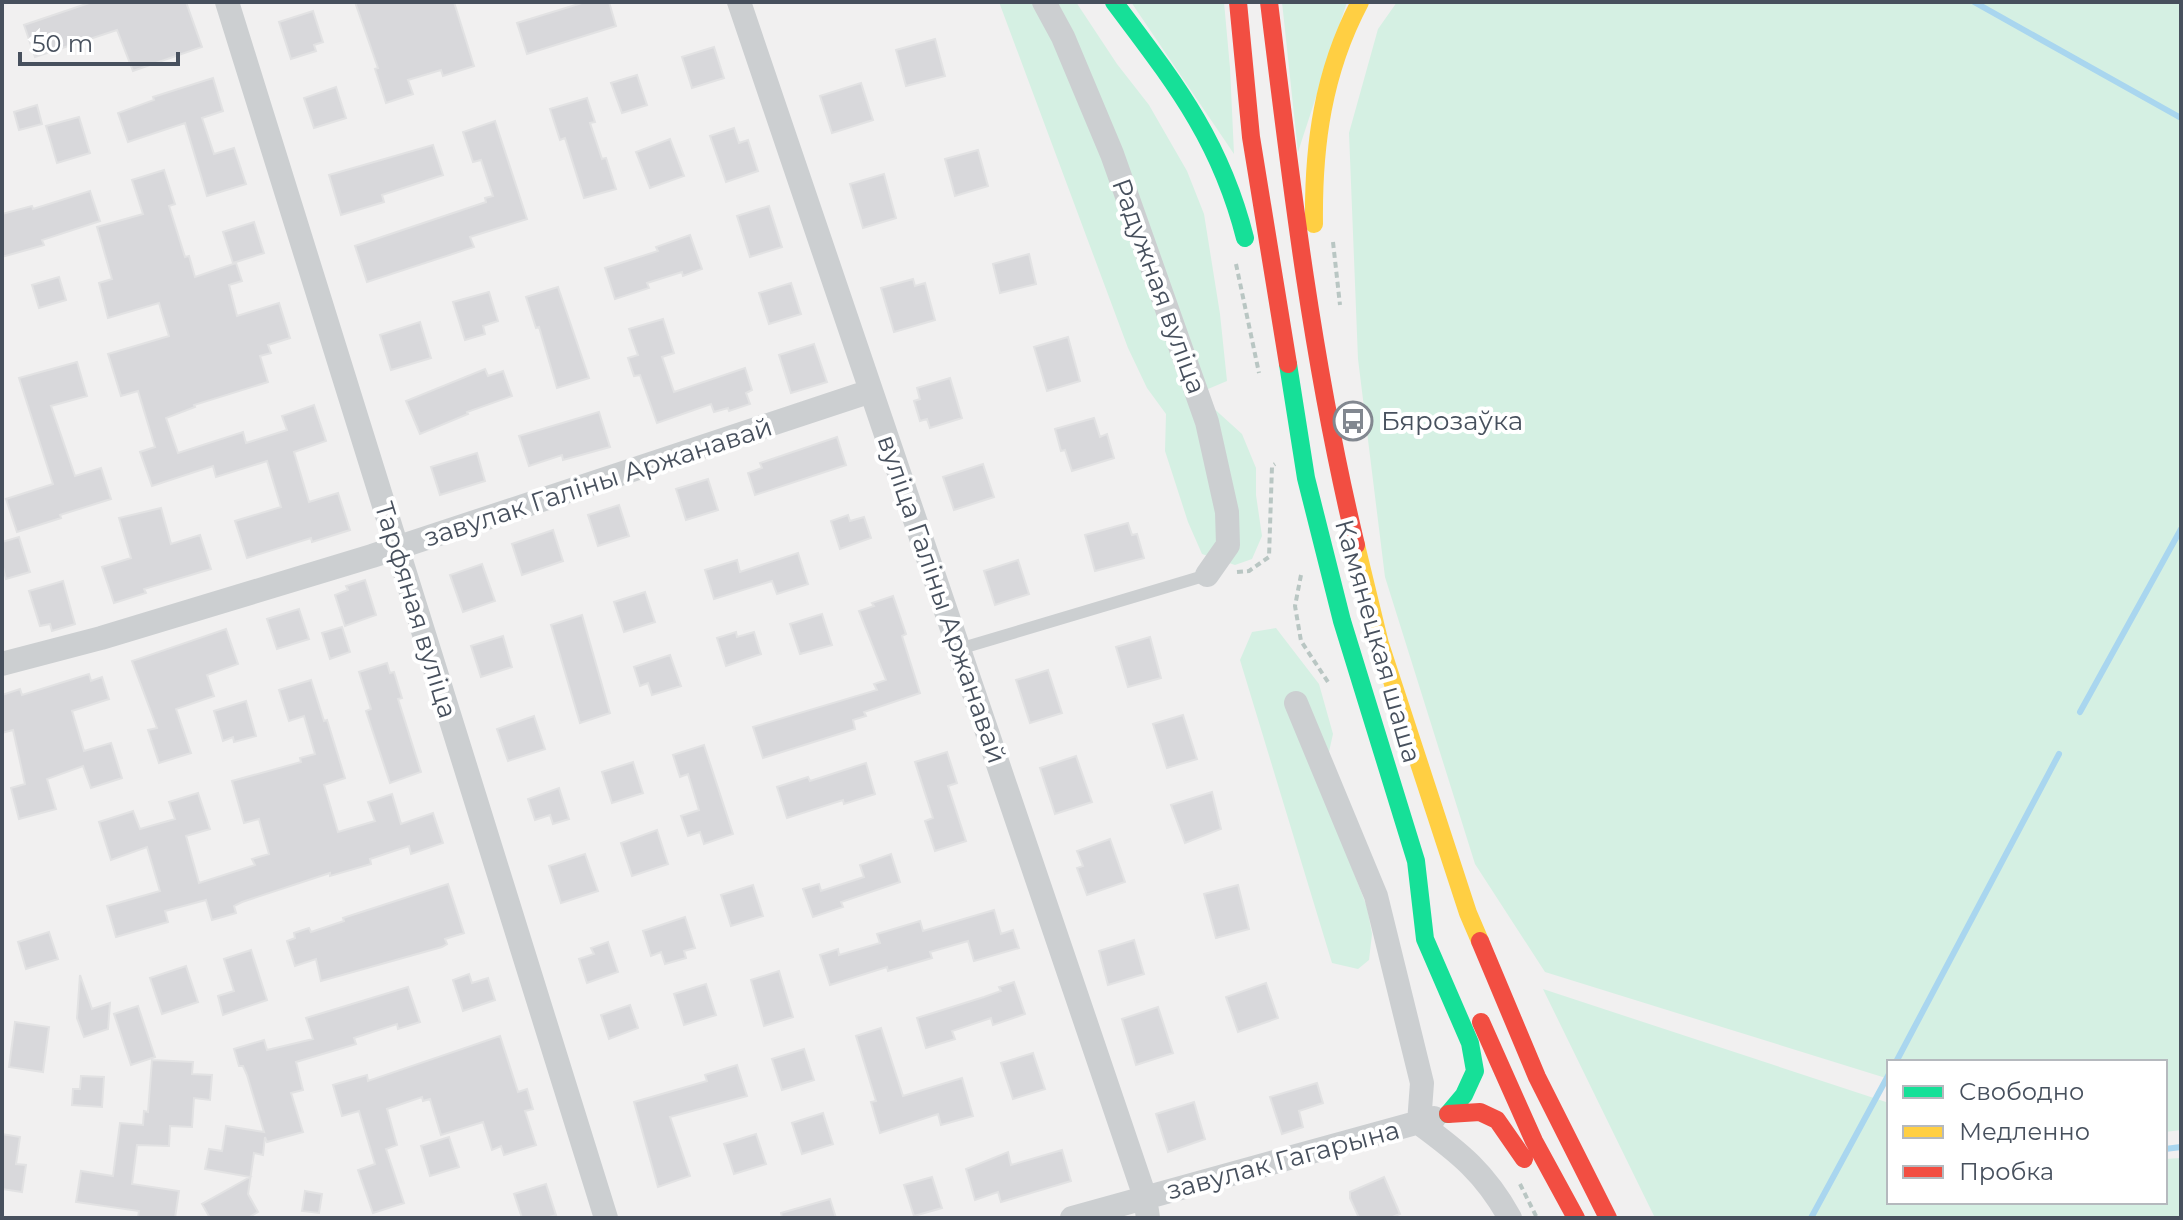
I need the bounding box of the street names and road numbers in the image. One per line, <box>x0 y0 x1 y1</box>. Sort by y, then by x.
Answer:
street label: Радужная вуліца <box>1105 174 1213 398</box>
street label: завулак Галіны Аржанавай <box>420 410 776 554</box>
street label: вуліца Галіны Аржанавай <box>871 431 1013 767</box>
street label: Тарфяная вуліца <box>368 498 464 722</box>
street label: Камянецкая шаша <box>1328 516 1428 766</box>
street label: завулак Гагарына <box>1163 1113 1403 1207</box>

